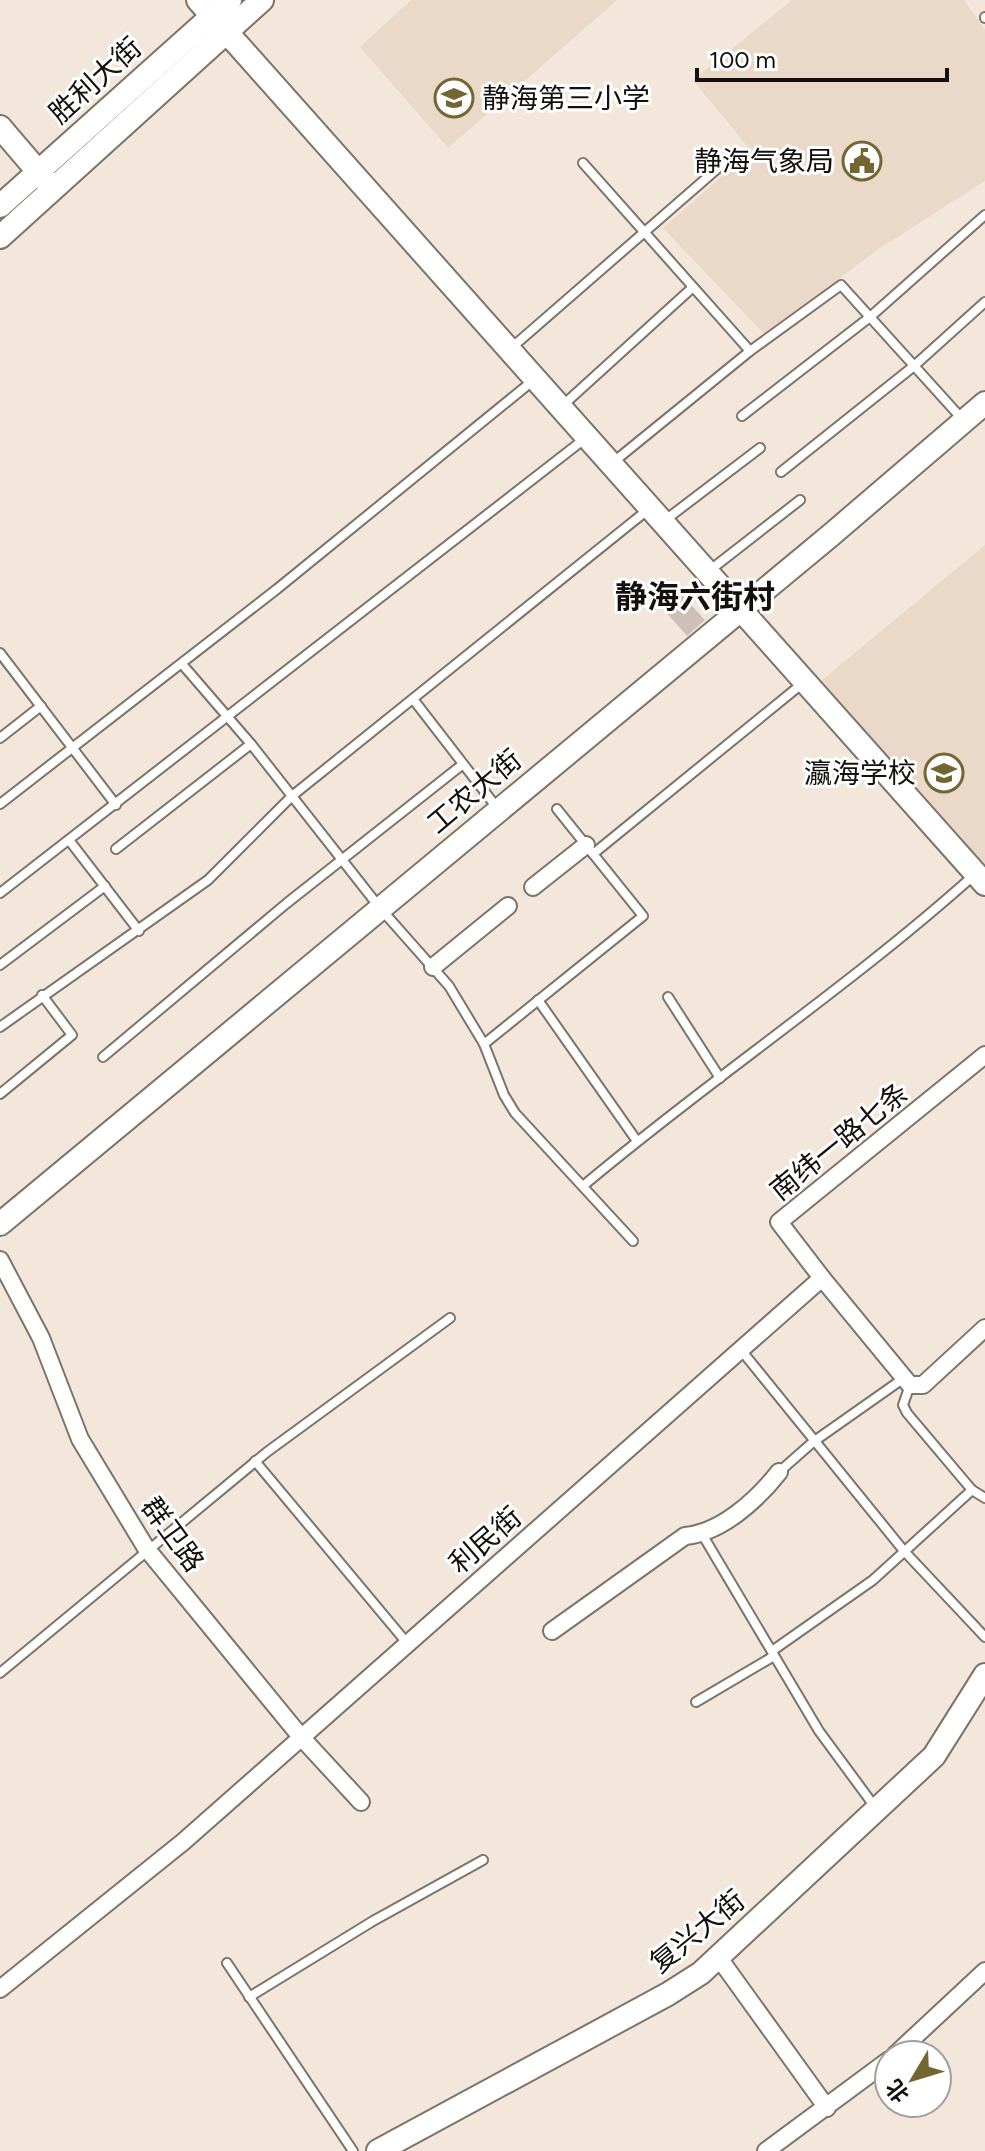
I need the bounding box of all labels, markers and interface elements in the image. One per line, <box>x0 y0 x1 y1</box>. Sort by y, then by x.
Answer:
street label: 胜利大街 <box>42 30 148 130</box>
scale bar <box>697 32 947 82</box>
text: 100 m <box>709 45 776 74</box>
school or university icon: 静海第三小学 <box>433 77 475 119</box>
place label: 静海第三小学 <box>482 81 650 115</box>
public building icon: 静海气象局 <box>841 140 883 182</box>
place label: 静海气象局 <box>694 144 834 178</box>
district label: 静海六街村 <box>615 578 775 616</box>
street label: 工农大街 <box>420 742 528 840</box>
school or university icon: 瀛海学校 <box>923 752 965 794</box>
place label: 瀛海学校 <box>804 756 916 790</box>
street label: 南纬一路七条 <box>763 1075 915 1207</box>
street label: 群卫路 <box>135 1490 211 1578</box>
street label: 利民街 <box>442 1500 528 1580</box>
street label: 复兴大街 <box>643 1883 751 1979</box>
north arrow <box>873 2039 953 2119</box>
text: 北 <box>880 2074 915 2108</box>

